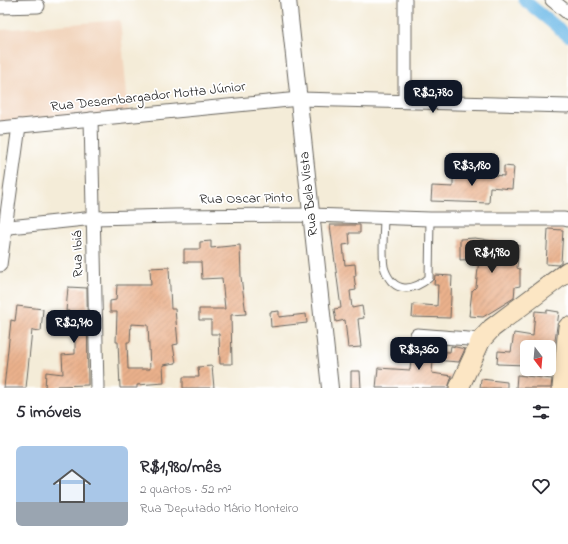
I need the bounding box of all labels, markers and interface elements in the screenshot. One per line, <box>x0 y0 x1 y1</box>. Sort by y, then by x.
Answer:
street label: Rua Desembargador Motta Júnior <box>50 76 247 119</box>
pin: R$2,780 <box>396 80 470 114</box>
text: R$2,780 <box>413 83 453 102</box>
street label: Rua Bela Vista <box>294 151 324 237</box>
pin: R$3,180 <box>435 153 509 187</box>
text: R$3,180 <box>453 156 491 175</box>
street label: Rua Oscar Pinto <box>199 188 293 210</box>
street label: Rua Ibiá <box>67 230 89 278</box>
pin: R$1,980 <box>455 240 529 274</box>
text: R$1,980 <box>474 243 510 262</box>
pin: R$2,910 <box>37 310 111 344</box>
text: R$2,910 <box>55 313 93 332</box>
pin: R$3,360 <box>382 337 456 371</box>
text: R$3,360 <box>399 340 439 359</box>
north arrow <box>520 340 556 376</box>
map controls <box>520 340 556 376</box>
text: 5 imóveis <box>16 400 81 425</box>
icon: filters <box>530 401 552 423</box>
text: R$1,980/mês <box>140 455 222 480</box>
icon: home <box>48 462 96 510</box>
icon: heart <box>530 475 552 497</box>
text: 2 quartos · 52 m² <box>140 480 232 499</box>
text: Rua Deputado Mário Monteiro <box>140 499 299 518</box>

